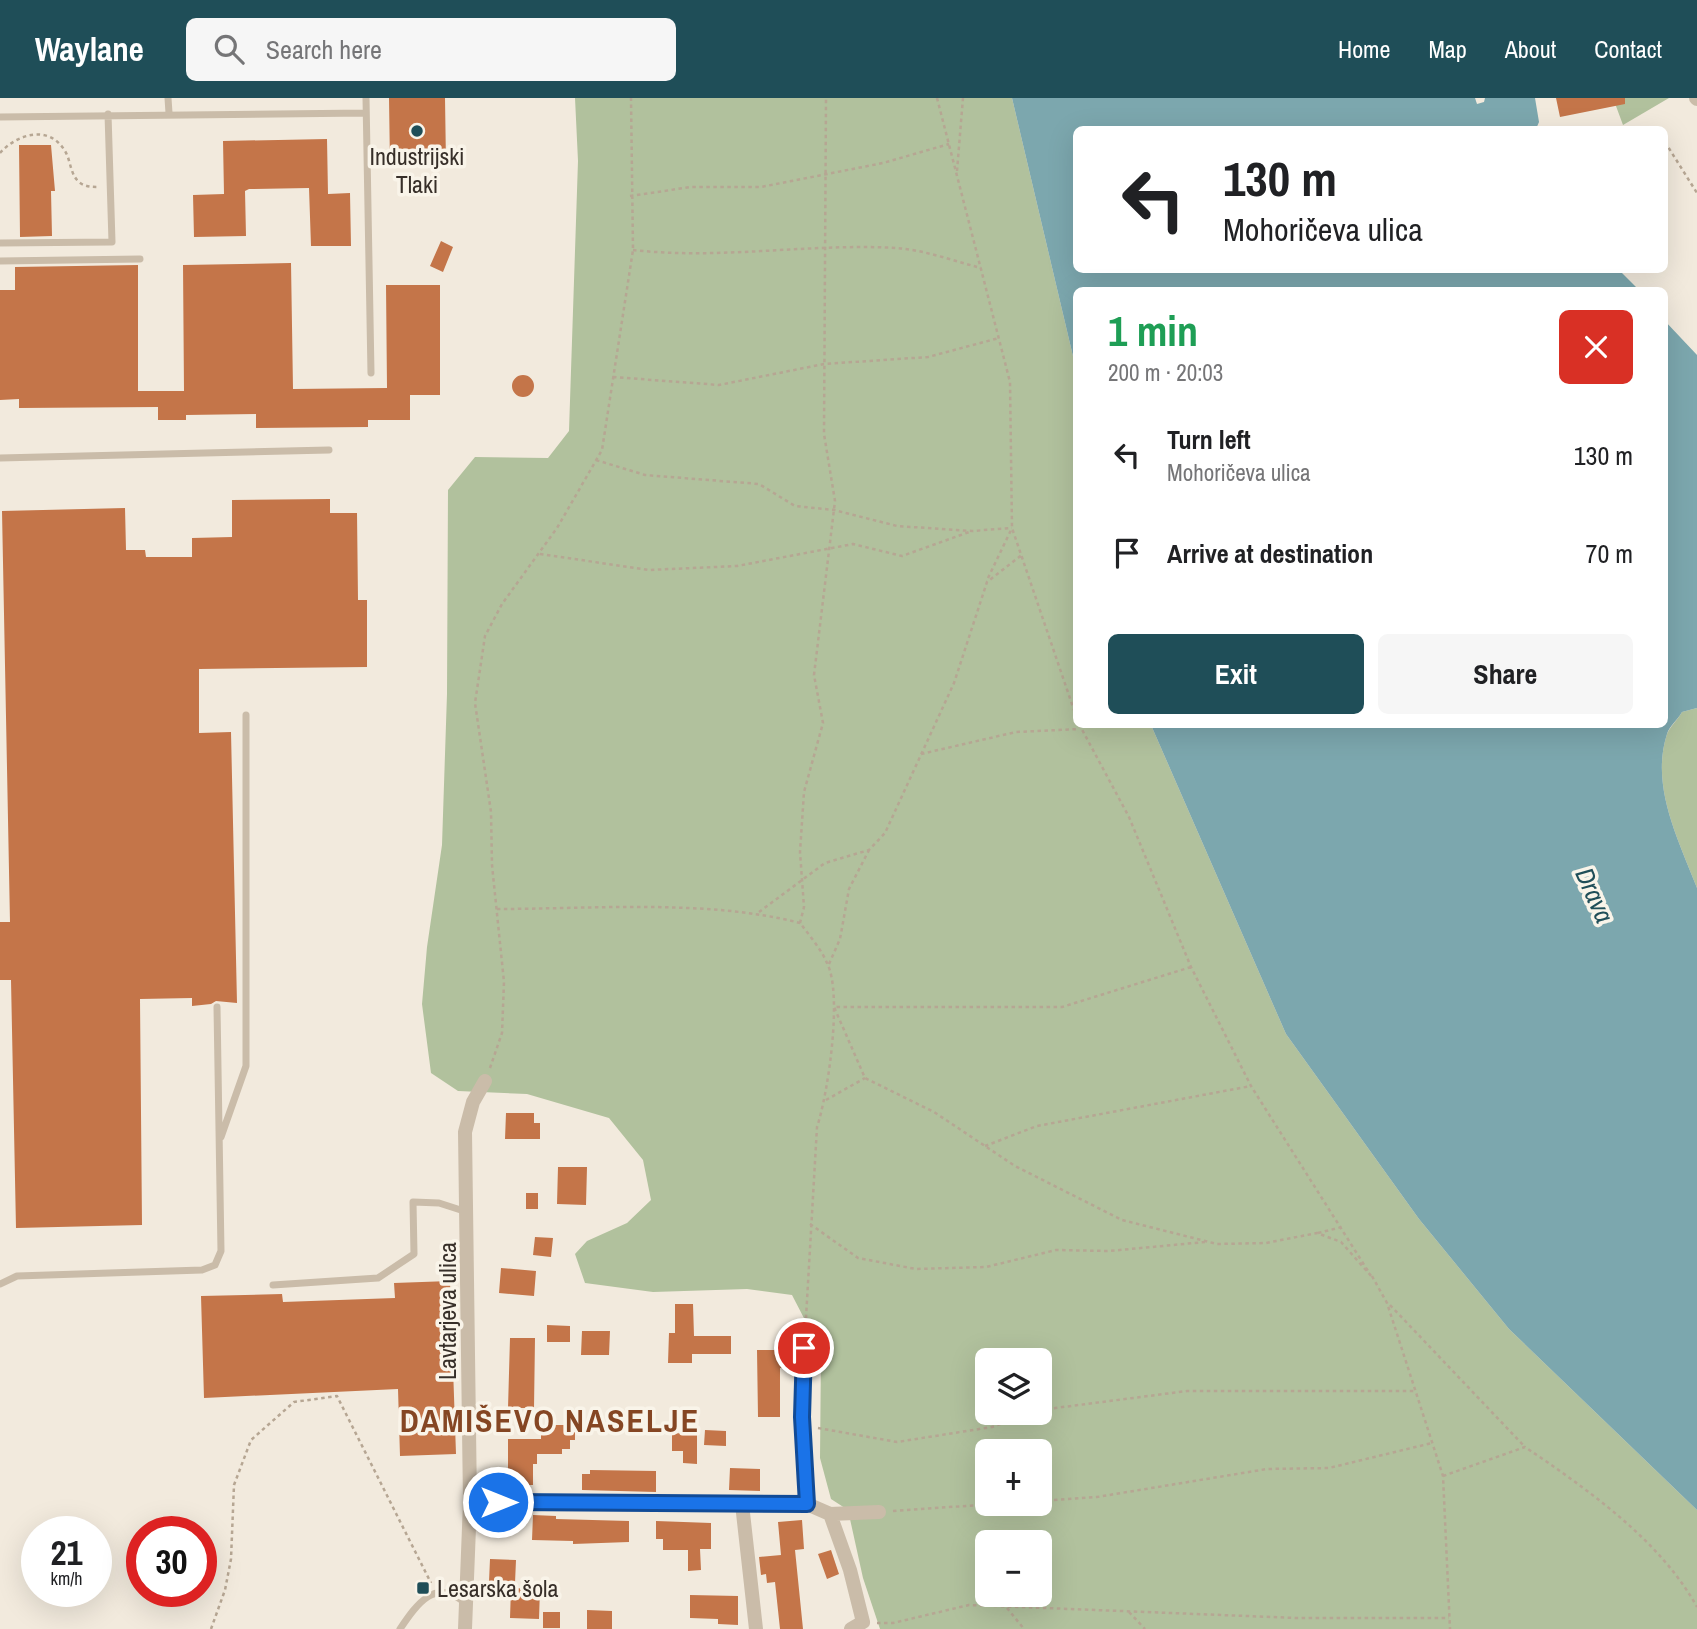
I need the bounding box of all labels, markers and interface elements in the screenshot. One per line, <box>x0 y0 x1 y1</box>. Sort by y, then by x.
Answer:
search box <box>186 18 676 81</box>
text: Waylane <box>35 27 144 71</box>
icon: search <box>210 30 248 68</box>
text: Search here <box>266 32 382 67</box>
text: Home <box>1338 33 1390 65</box>
text: Map <box>1428 33 1467 65</box>
text: About <box>1505 33 1556 65</box>
text: Contact <box>1594 33 1662 65</box>
marker: Industrijski Tlaki <box>409 123 425 139</box>
place label: Industrijski Tlaki <box>369 140 465 200</box>
text: 130 m <box>1223 145 1337 211</box>
icon: left <box>1108 154 1199 245</box>
text: Mohoričeva ulica <box>1223 208 1423 251</box>
text: 1 min <box>1108 303 1198 359</box>
button: close <box>1559 310 1633 384</box>
text: 200 m · 20:03 <box>1108 357 1223 388</box>
text: Turn left <box>1167 422 1251 457</box>
icon: left <box>1108 436 1146 474</box>
text: 130 m <box>1574 438 1633 473</box>
text: Mohoričeva ulica <box>1167 457 1311 488</box>
icon: arrive <box>1108 534 1146 572</box>
text: Arrive at destination <box>1167 536 1373 571</box>
text: 70 m <box>1586 536 1633 571</box>
button: Exit <box>1108 634 1364 714</box>
button: Share <box>1378 634 1633 714</box>
water label: Drava <box>1567 862 1623 928</box>
street label: Lavtarjeva ulica <box>431 1242 463 1380</box>
pin <box>774 1318 834 1378</box>
icon: arrive <box>785 1329 823 1367</box>
map controls <box>975 1348 1052 1607</box>
button: layers <box>975 1348 1052 1425</box>
district label: DAMIŠEVO NASELJE <box>400 1399 700 1442</box>
button: + <box>975 1439 1052 1516</box>
position arrow <box>461 1465 535 1539</box>
speed limit sign: 30 <box>126 1516 217 1607</box>
text: 21 <box>51 1529 82 1576</box>
button: − <box>975 1530 1052 1607</box>
text: km/h <box>51 1566 83 1591</box>
place label: Lesarska šola <box>437 1572 558 1604</box>
marker: Lesarska šola <box>415 1580 431 1596</box>

